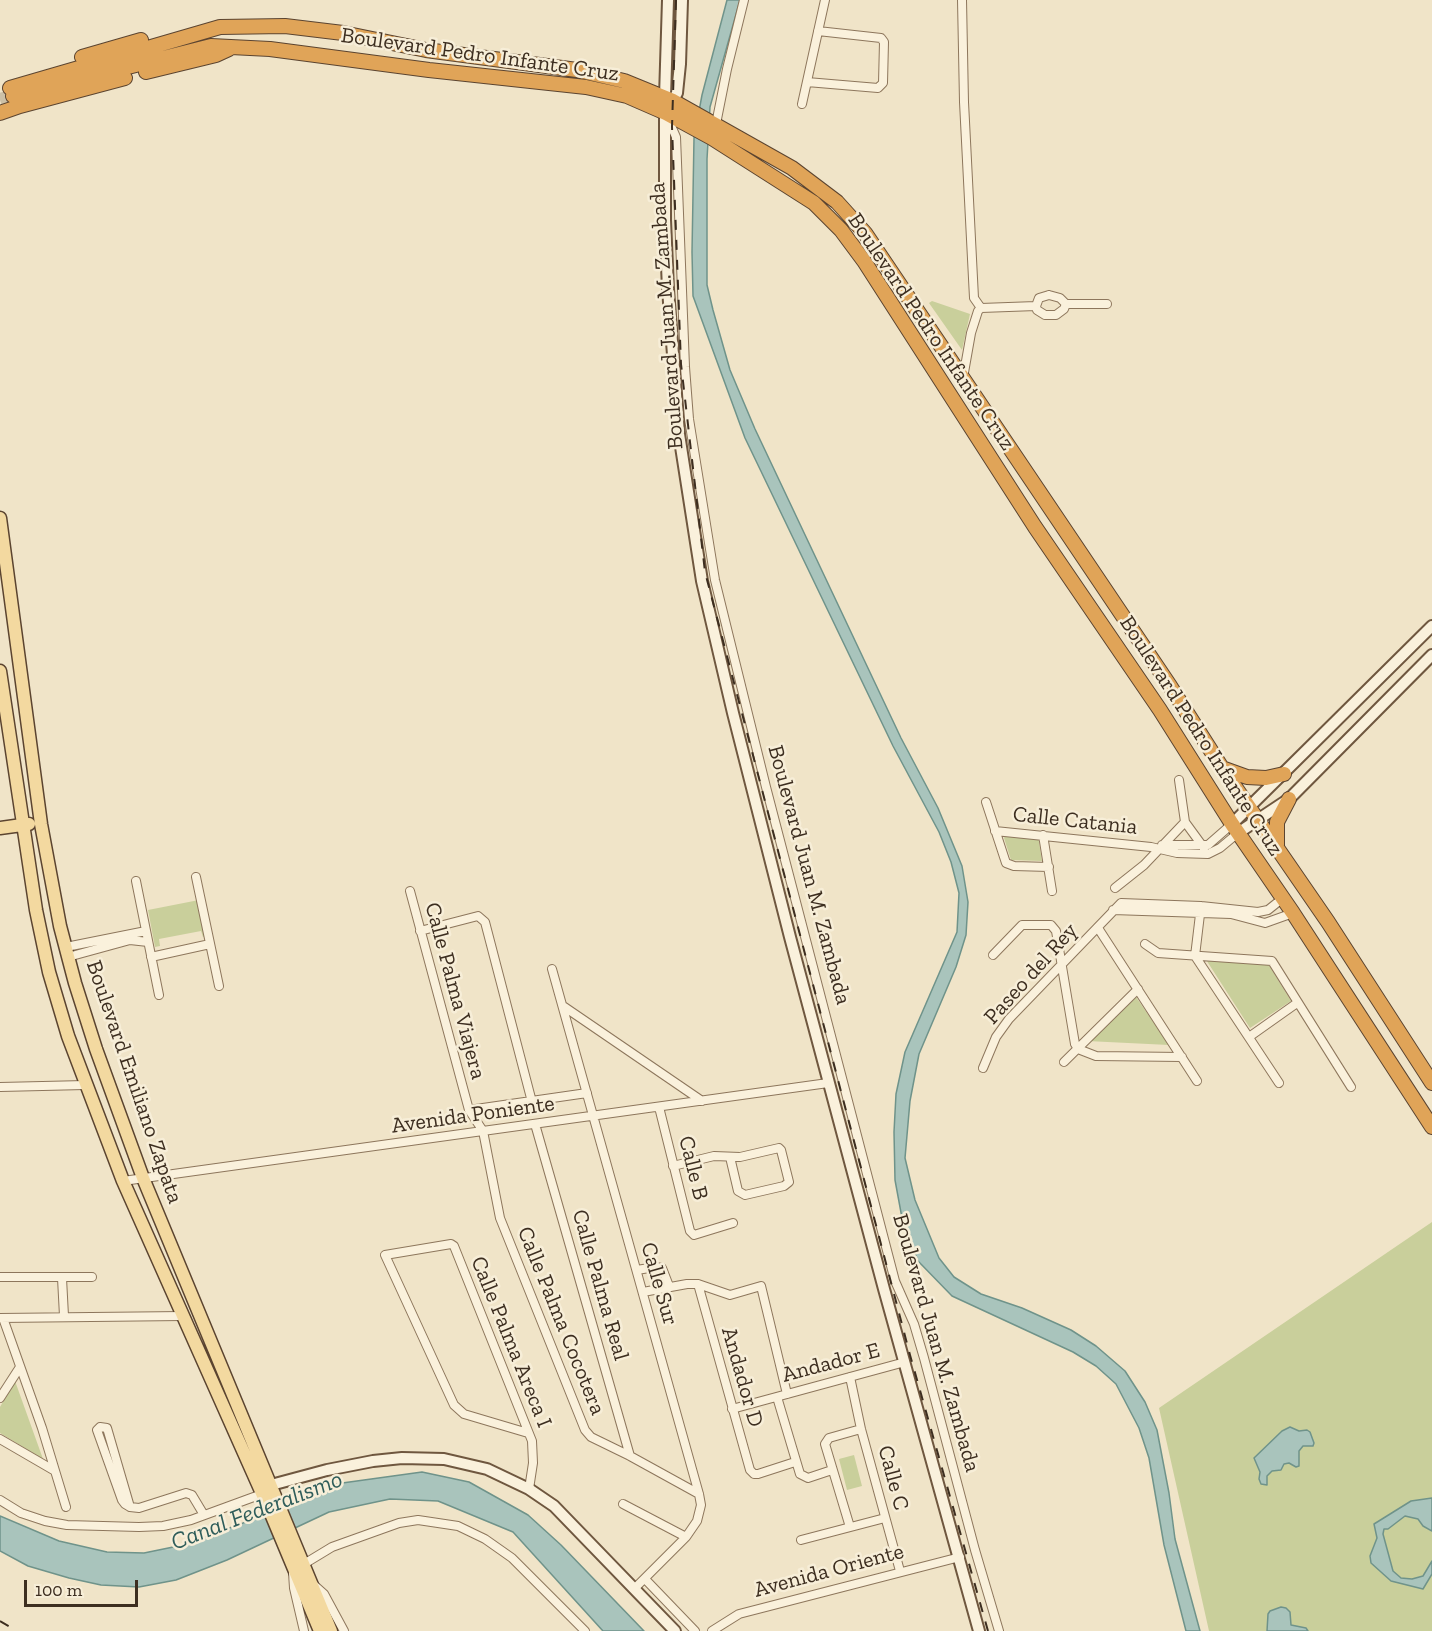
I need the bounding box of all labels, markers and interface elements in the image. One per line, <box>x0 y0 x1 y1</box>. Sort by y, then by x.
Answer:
street label: Boulevard Pedro Infante Cruz <box>339 22 621 88</box>
street label: Boulevard Juan M. Zambada <box>645 182 689 450</box>
street label: Boulevard Pedro Infante Cruz <box>842 208 1020 456</box>
street label: Boulevard Pedro Infante Cruz <box>1114 611 1288 861</box>
street label: Boulevard Juan M. Zambada <box>762 742 856 1008</box>
street label: Calle Catania <box>1012 801 1138 841</box>
street label: Calle Palma Viajera <box>419 900 491 1082</box>
street label: Paseo del Rey <box>979 918 1083 1030</box>
street label: Boulevard Emiliano Zapata <box>80 957 188 1207</box>
street label: Avenida Poniente <box>390 1090 556 1140</box>
street label: Calle B <box>672 1133 714 1203</box>
street label: Calle Palma Real <box>566 1207 634 1363</box>
street label: Boulevard Juan M. Zambada <box>886 1211 986 1475</box>
street label: Calle Palma Cocotera <box>511 1223 611 1419</box>
street label: Calle Sur <box>635 1239 683 1329</box>
street label: Calle Palma Areca I <box>465 1253 557 1431</box>
street label: Andador D <box>715 1324 769 1430</box>
street label: Andador E <box>779 1337 883 1389</box>
street label: Calle C <box>872 1443 914 1513</box>
water label: Canal Federalismo <box>167 1465 347 1557</box>
street label: Avenida Oriente <box>751 1538 907 1604</box>
scale bar <box>27 1568 141 1606</box>
text: 100 m <box>35 1579 82 1601</box>

